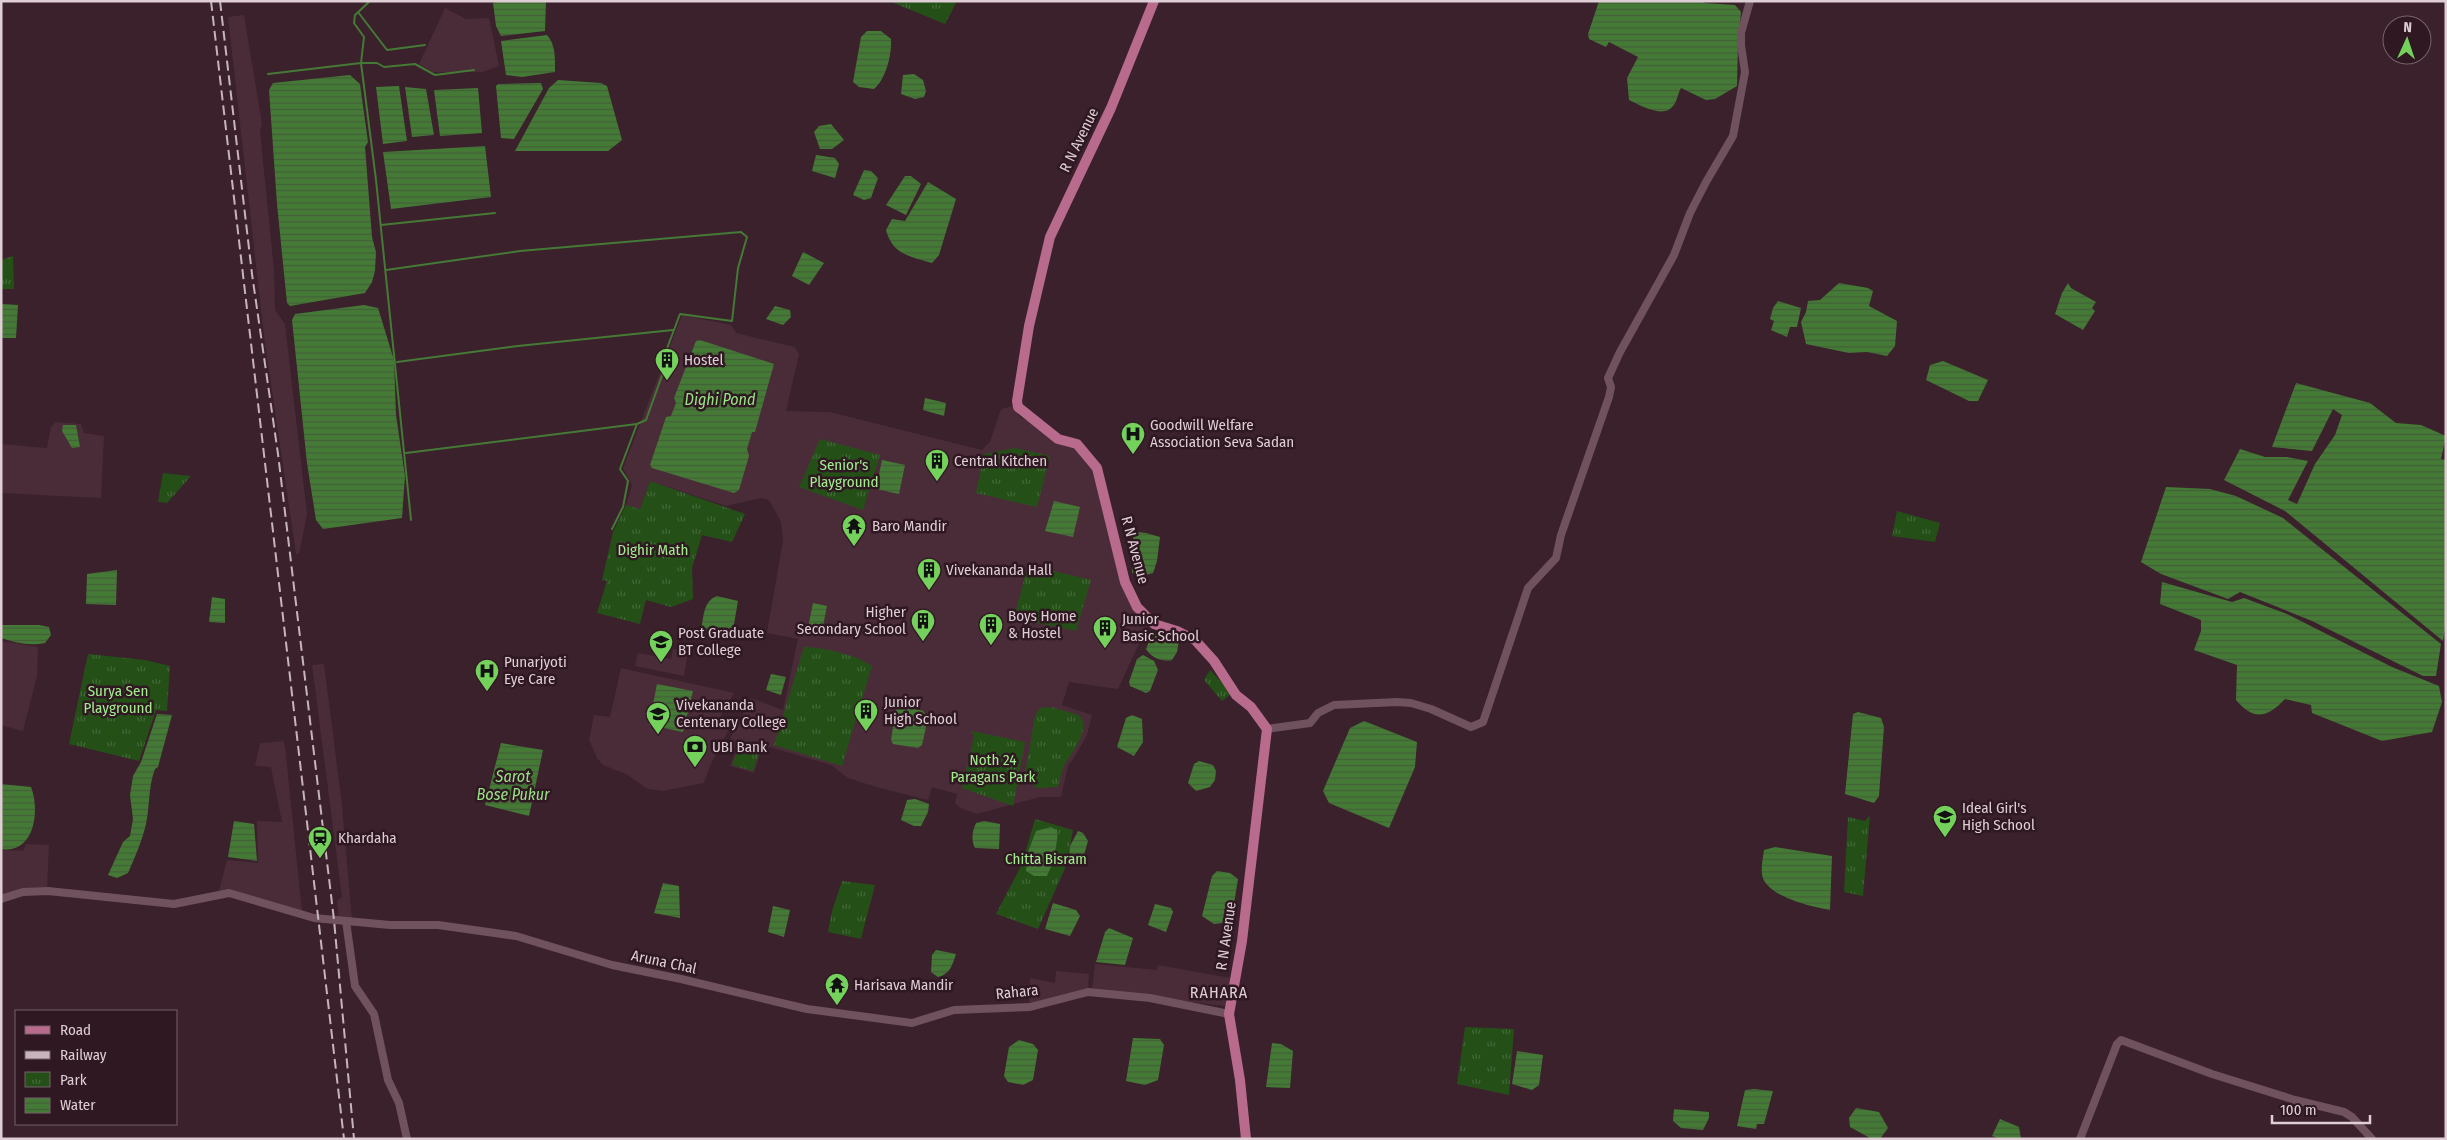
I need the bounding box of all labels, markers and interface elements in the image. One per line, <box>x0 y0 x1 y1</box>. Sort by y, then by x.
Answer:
north arrow <box>2382 15 2432 65</box>
text: N <box>2403 19 2412 36</box>
street label: R N Avenue <box>1056 105 1102 175</box>
building icon: Hostel <box>654 347 680 381</box>
place label: Hostel <box>684 351 723 369</box>
water label: Dighi Pond <box>685 390 756 409</box>
place label: Goodwill Welfare Association Seva Sadan <box>1150 416 1294 451</box>
hospital icon: Goodwill Welfare Association Seva Sadan <box>1120 421 1146 455</box>
building icon: Central Kitchen <box>924 448 950 482</box>
place label: Central Kitchen <box>954 452 1047 470</box>
park label: Senior's Playground <box>810 456 878 491</box>
temple icon: Baro Mandir <box>841 513 867 547</box>
street label: R N Avenue <box>1117 514 1153 586</box>
place label: Baro Mandir <box>872 517 948 535</box>
park label: Dighir Math <box>618 541 688 559</box>
building icon: Vivekananda Hall <box>916 557 942 591</box>
place label: Vivekananda Hall <box>946 561 1052 579</box>
place label: Higher Secondary School <box>797 603 907 638</box>
place label: Boys Home & Hostel <box>1008 607 1076 642</box>
building icon: Higher Secondary School <box>910 608 936 642</box>
place label: Junior Basic School <box>1122 610 1199 645</box>
building icon: Boys Home & Hostel <box>978 612 1004 646</box>
building icon: Junior Basic School <box>1092 615 1118 649</box>
place label: Post Graduate BT College <box>678 624 764 659</box>
school or university icon: Post Graduate BT College <box>648 629 674 663</box>
place label: Punarjyoti Eye Care <box>504 653 567 688</box>
hospital icon: Punarjyoti Eye Care <box>474 658 500 692</box>
park label: Surya Sen Playground <box>84 682 152 717</box>
place label: Junior High School <box>884 693 957 728</box>
place label: Vivekananda Centenary College <box>676 696 786 731</box>
building icon: Junior High School <box>853 698 879 732</box>
school or university icon: Vivekananda Centenary College <box>645 701 671 735</box>
bank icon: UBI Bank <box>682 734 708 768</box>
place label: UBI Bank <box>712 738 767 756</box>
park label: Noth 24 Paragans Park <box>951 751 1035 786</box>
water label: Sarot Bose Pukur <box>476 767 550 804</box>
place label: Ideal Girl's High School <box>1962 799 2035 834</box>
school or university icon: Ideal Girl's High School <box>1932 804 1958 838</box>
station icon: Khardaha <box>307 825 333 859</box>
place label: Khardaha <box>338 829 397 847</box>
park label: Chitta Bisram <box>1005 850 1087 868</box>
street label: R N Avenue <box>1212 900 1240 972</box>
street label: Aruna Chal <box>630 946 698 978</box>
temple icon: Harisava Mandir <box>824 972 850 1006</box>
place label: Harisava Mandir <box>854 976 954 994</box>
street label: Rahara <box>995 981 1039 1003</box>
district label: RAHARA <box>1190 983 1248 1002</box>
legend <box>15 1010 178 1125</box>
text: Road <box>60 1021 91 1039</box>
text: Railway <box>60 1046 107 1064</box>
text: Park <box>60 1071 87 1089</box>
scale bar <box>2272 1092 2370 1124</box>
text: Water <box>60 1096 96 1114</box>
text: 100 m <box>2280 1101 2317 1119</box>

